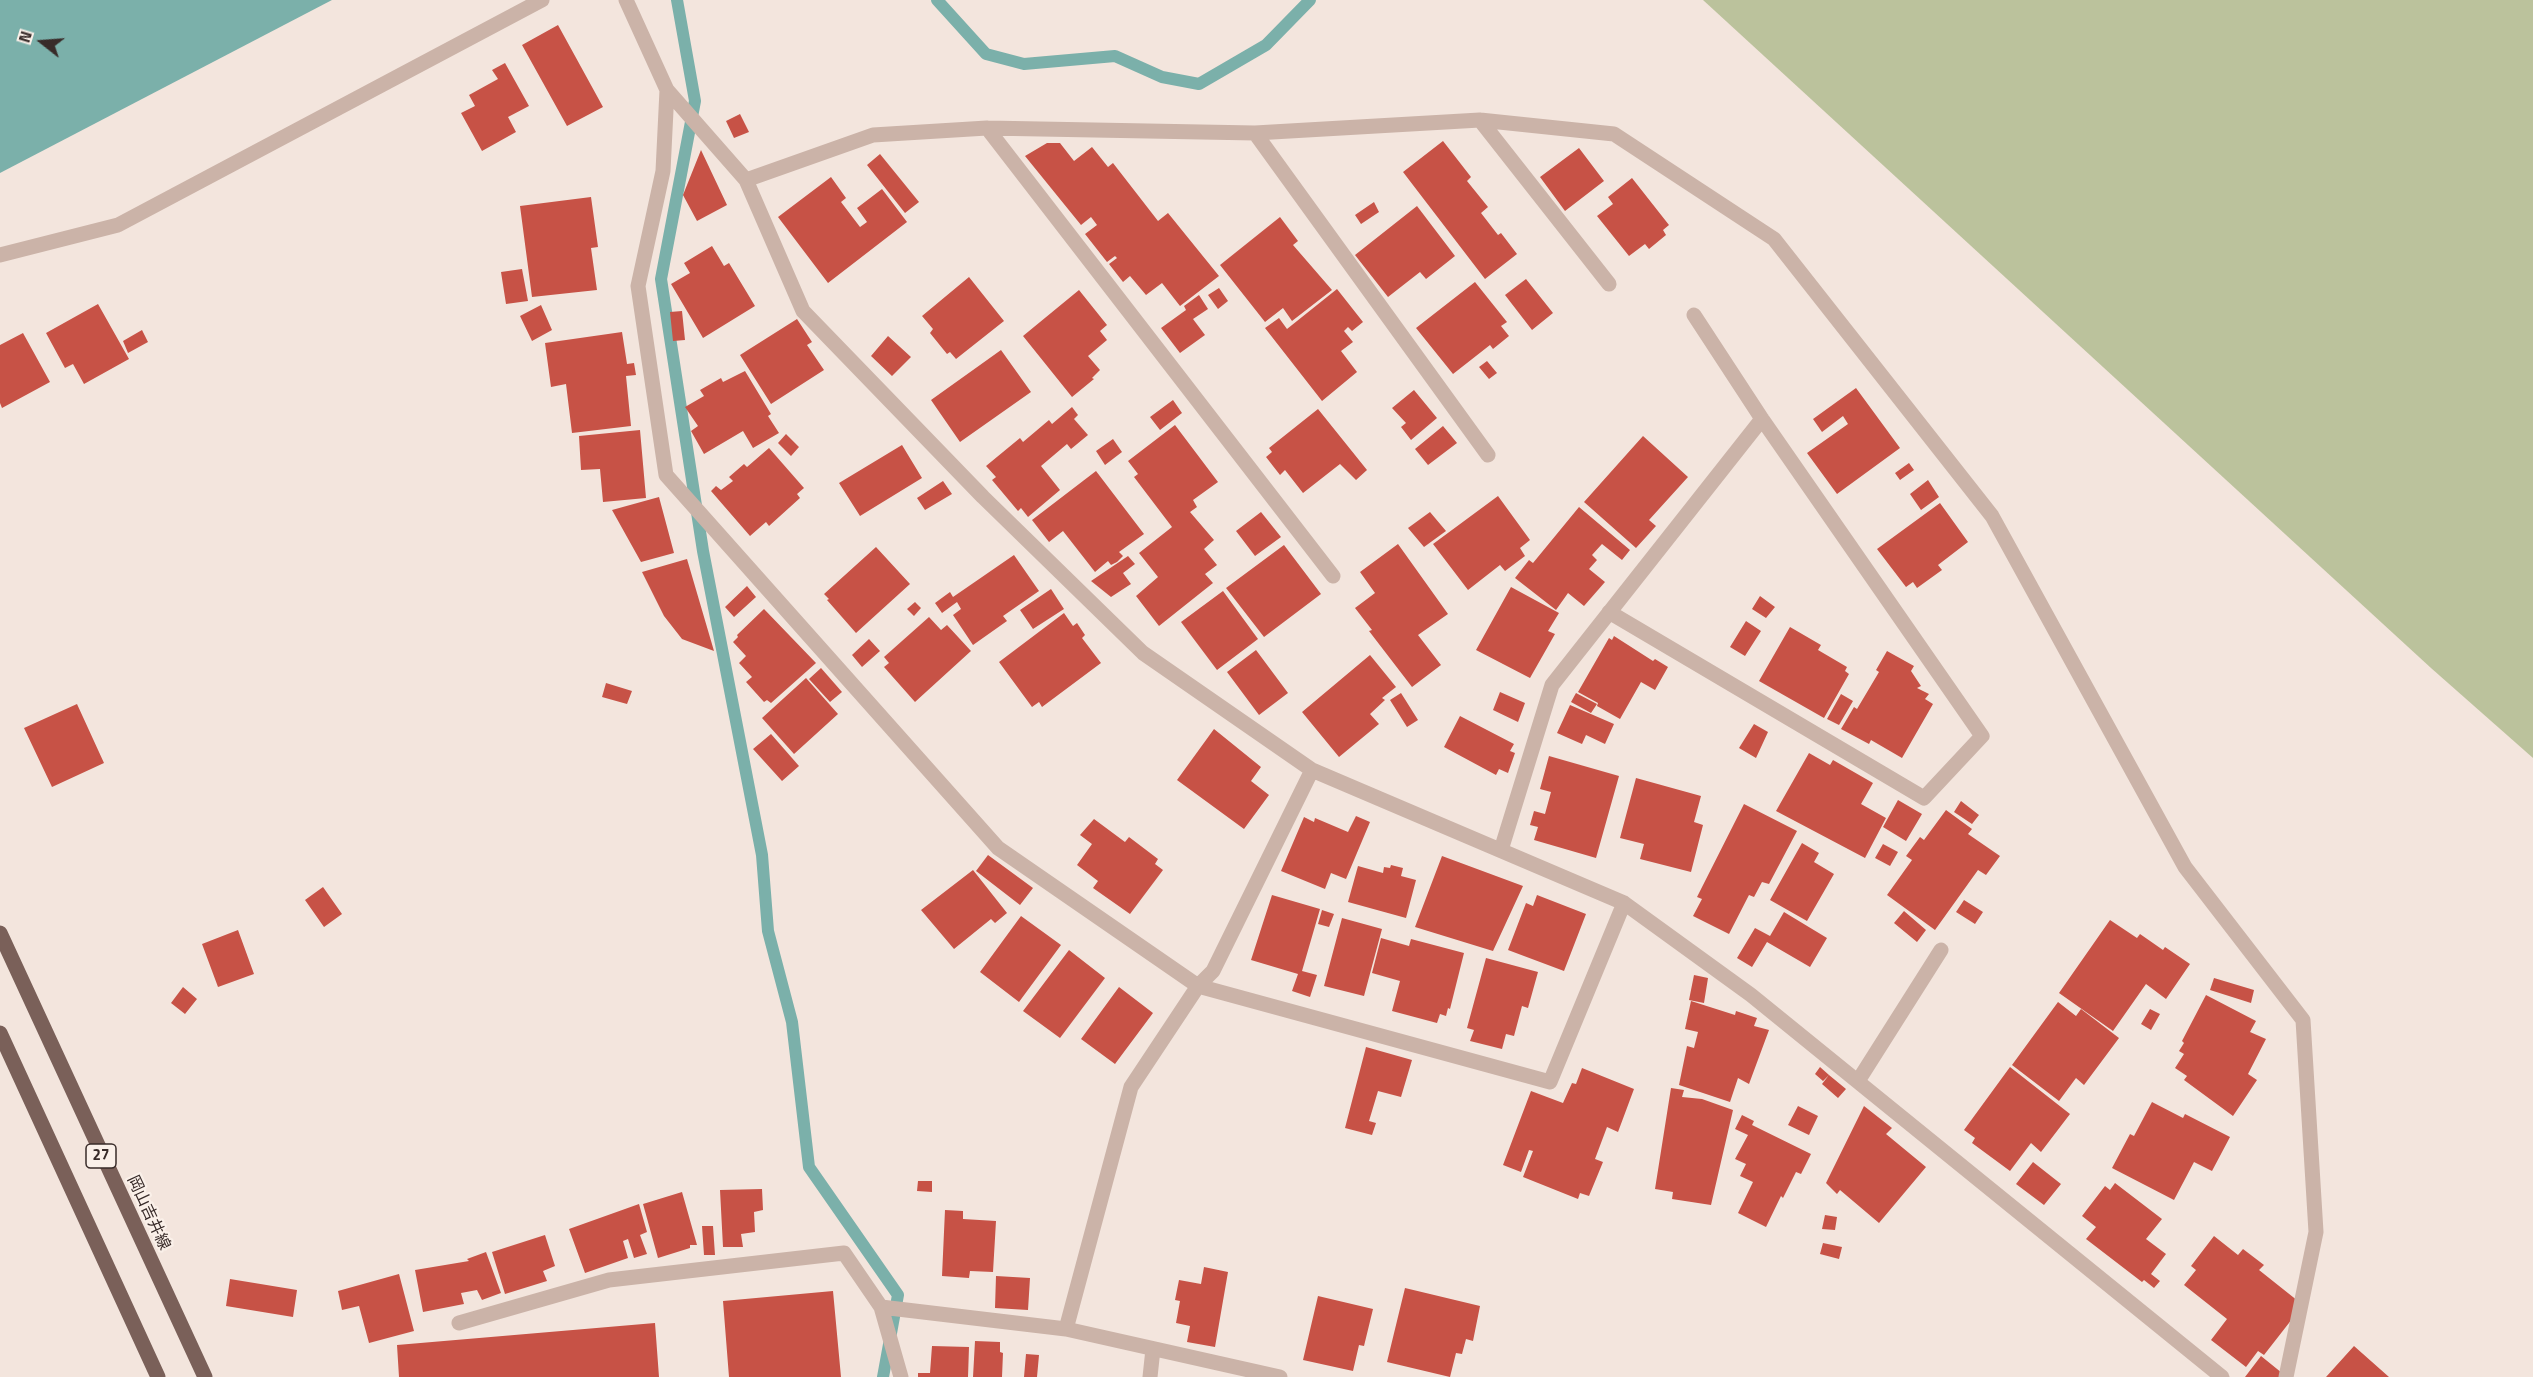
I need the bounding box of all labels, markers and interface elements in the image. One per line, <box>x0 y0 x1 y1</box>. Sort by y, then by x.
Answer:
north arrow <box>12 12 72 72</box>
text: N <box>12 28 38 46</box>
road number: 27 <box>86 1144 116 1168</box>
street label: 岡山吉井線 <box>122 1173 174 1253</box>

